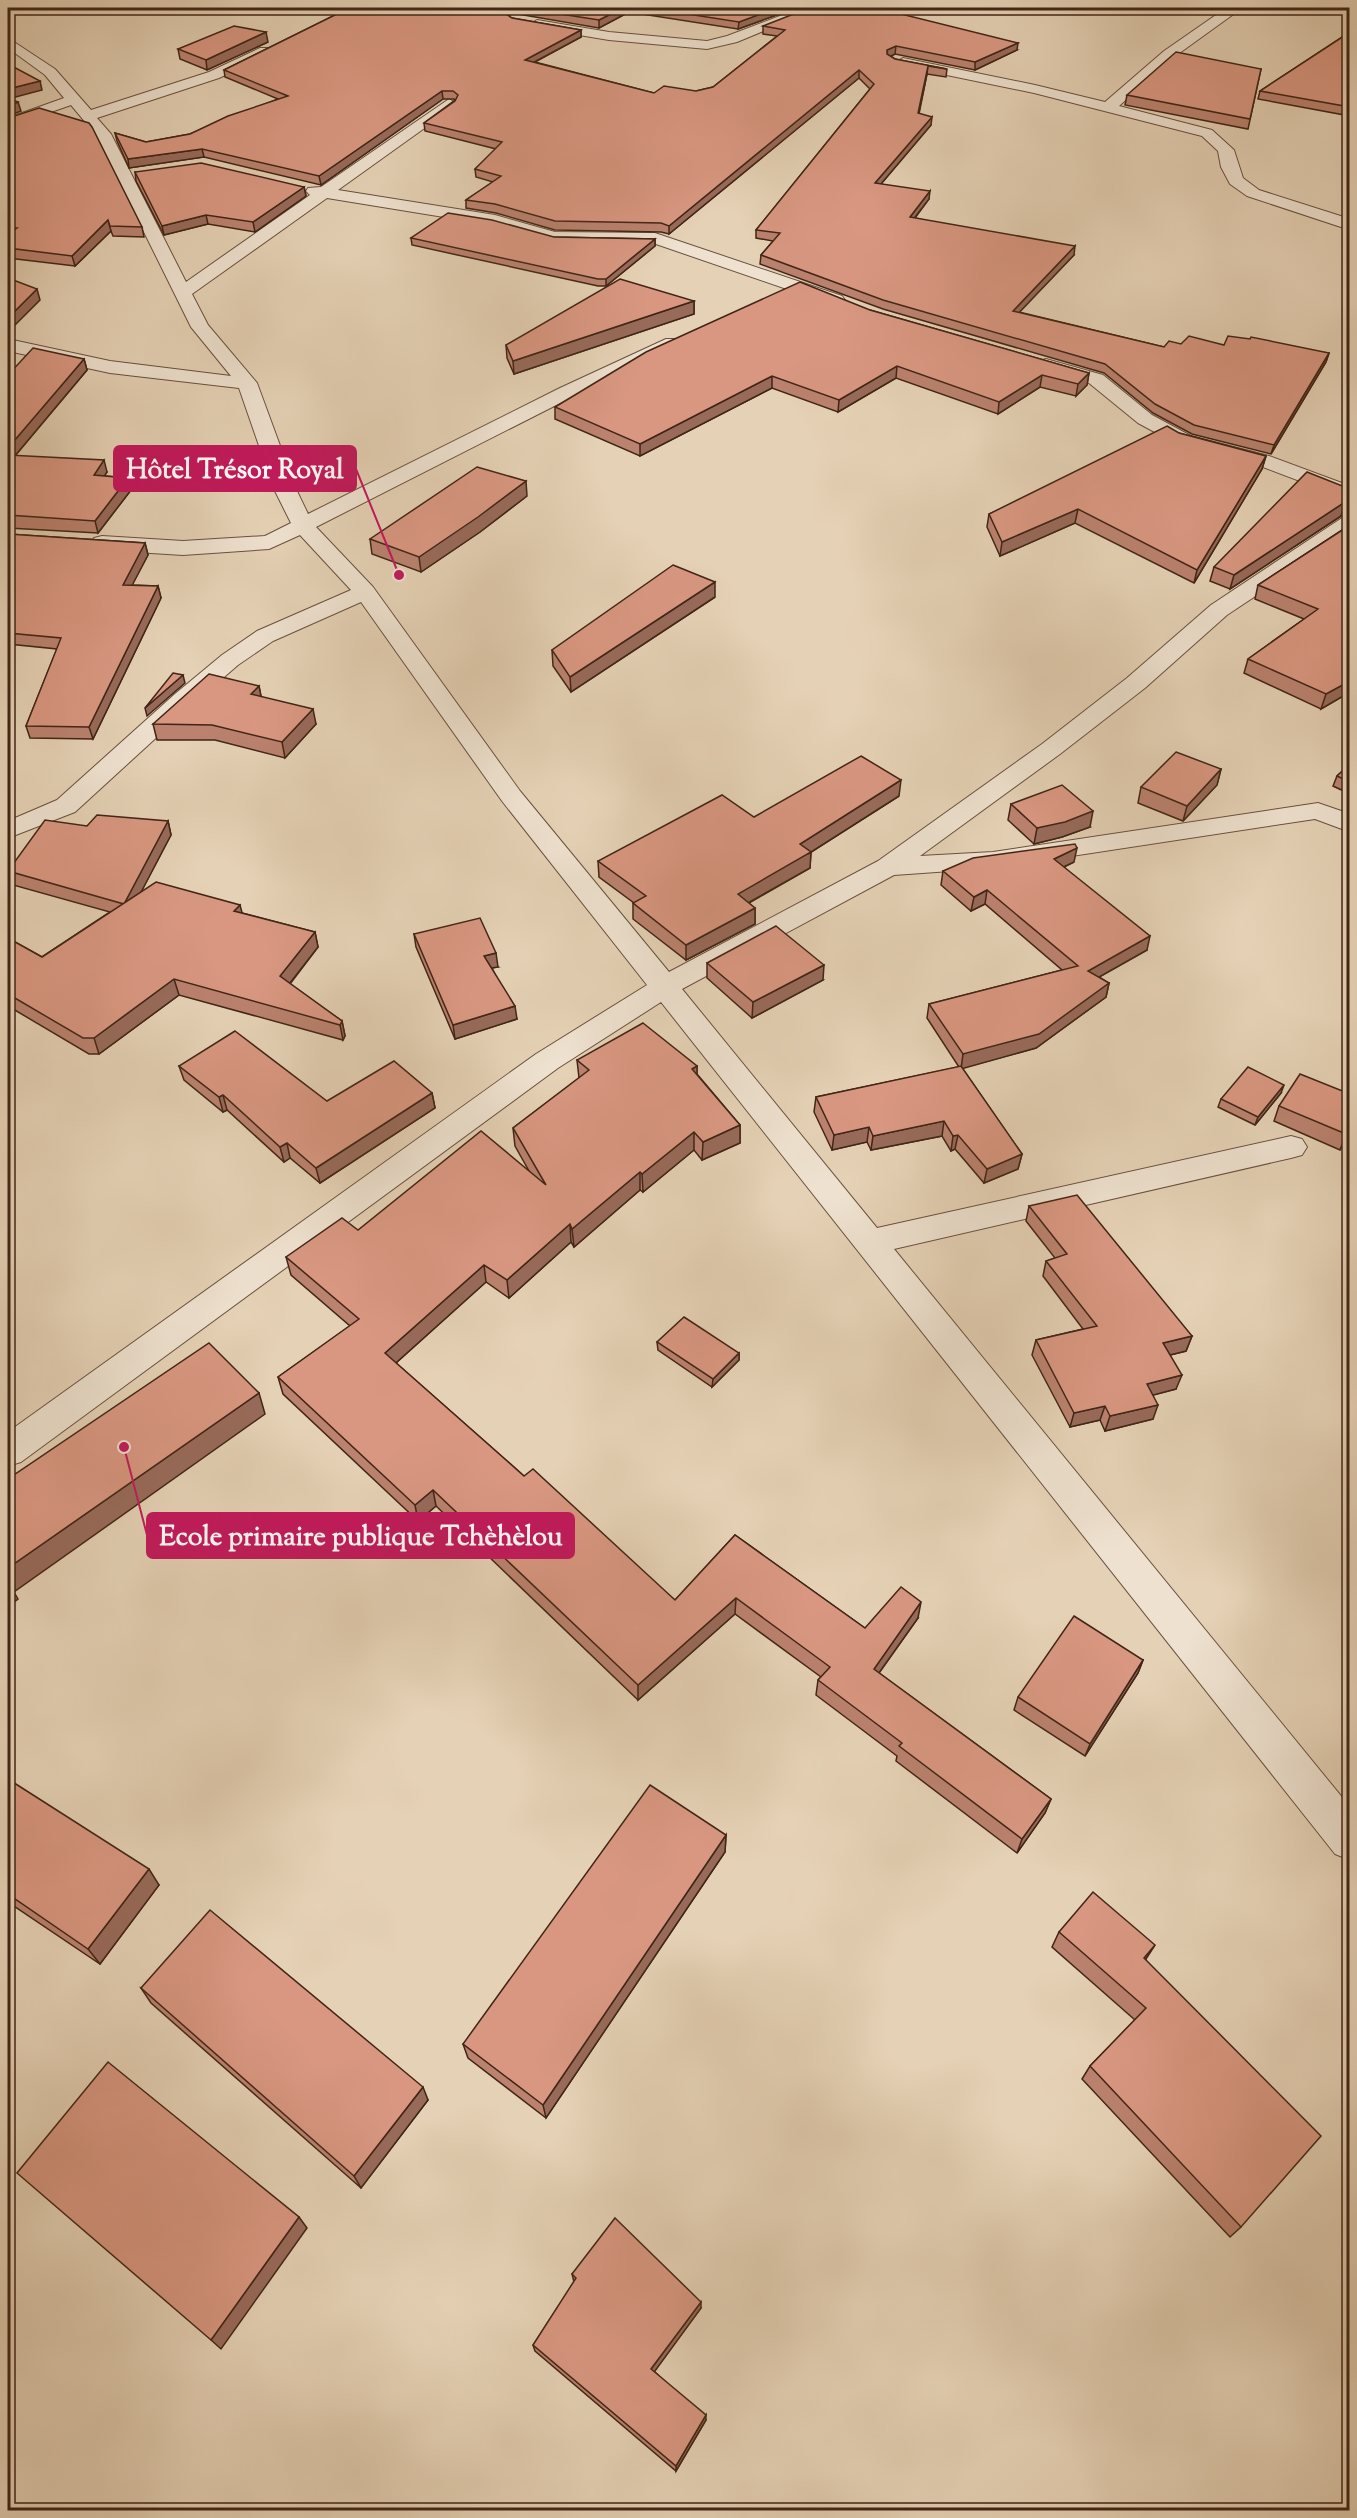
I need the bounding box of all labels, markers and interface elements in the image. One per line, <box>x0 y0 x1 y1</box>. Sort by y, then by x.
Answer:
callout: Hôtel Trésor Royal <box>114 446 356 491</box>
text: Hôtel Trésor Royal <box>126 452 344 491</box>
callout: Ecole primaire publique Tchèhèlou <box>147 1513 574 1558</box>
text: Ecole primaire publique Tchèhèlou <box>159 1519 563 1558</box>

